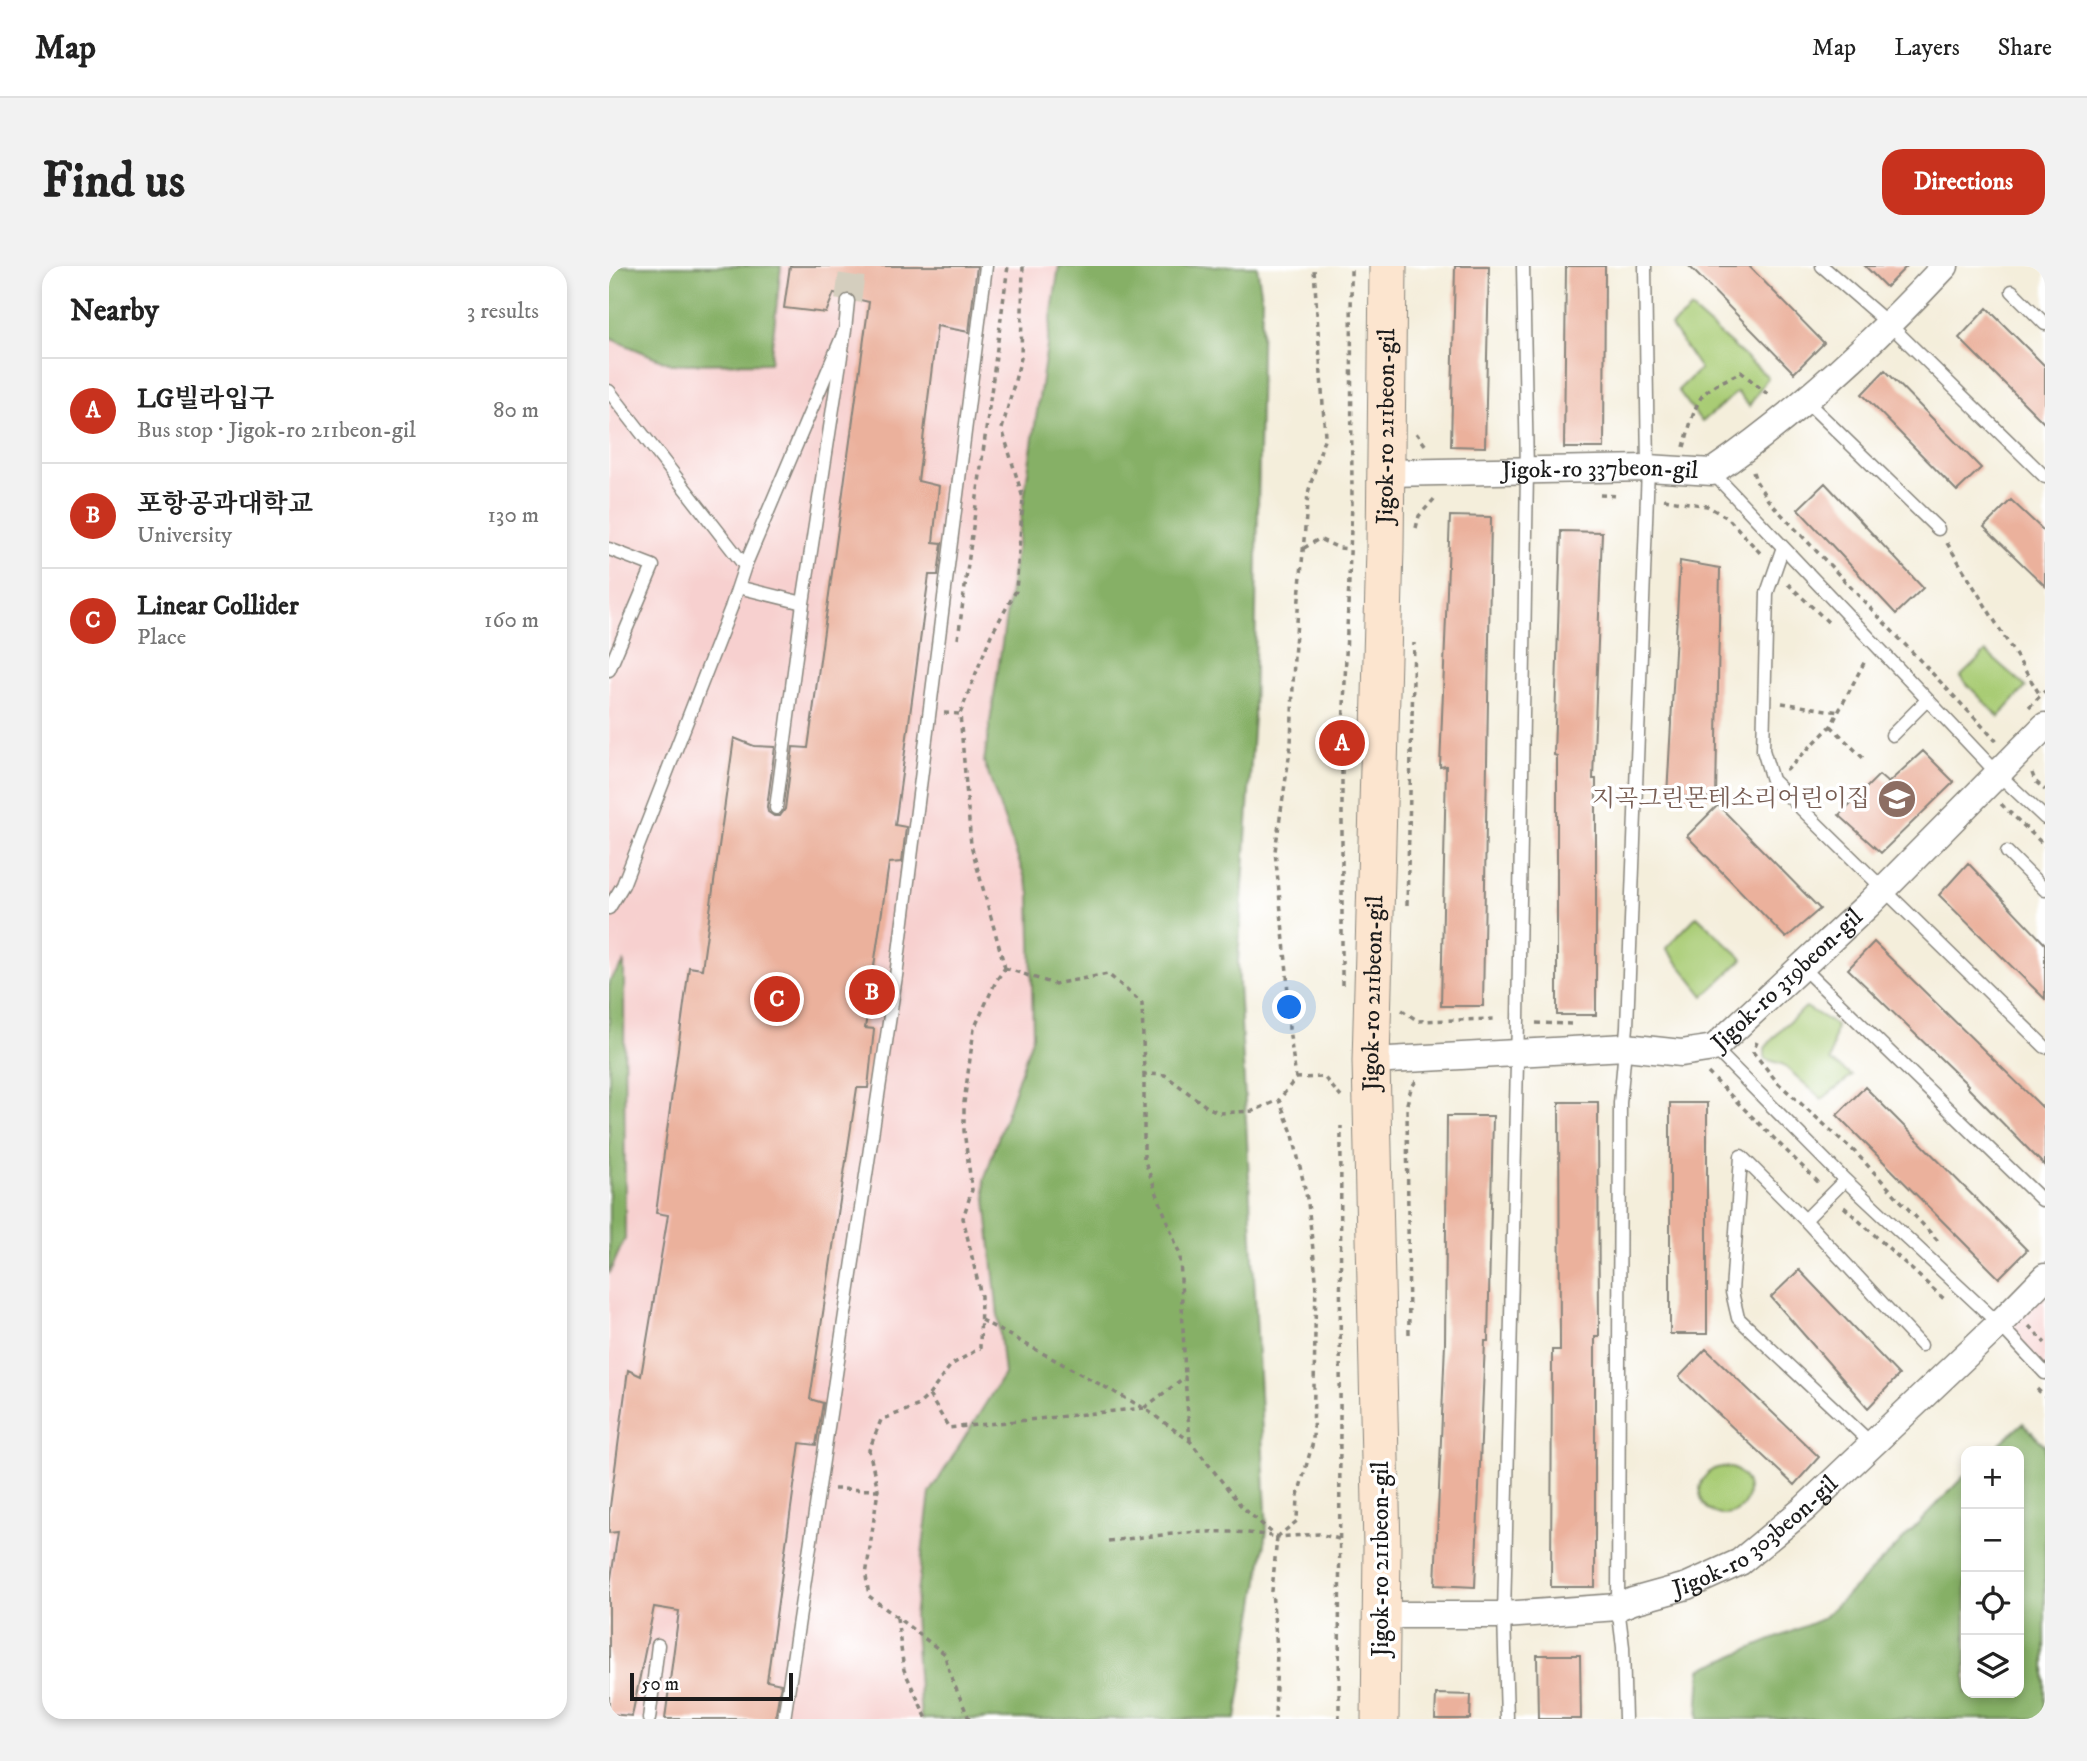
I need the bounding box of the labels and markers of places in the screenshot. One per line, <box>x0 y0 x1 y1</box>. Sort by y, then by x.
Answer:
pin: A <box>1319 717 1365 769</box>
school or university icon: 지곡그린몬테소리어린이집 <box>1876 778 1918 820</box>
place label: 지곡그린몬테소리어린이집 <box>1592 784 1870 814</box>
pin: B <box>849 966 895 1018</box>
pin: C <box>754 973 800 1025</box>

